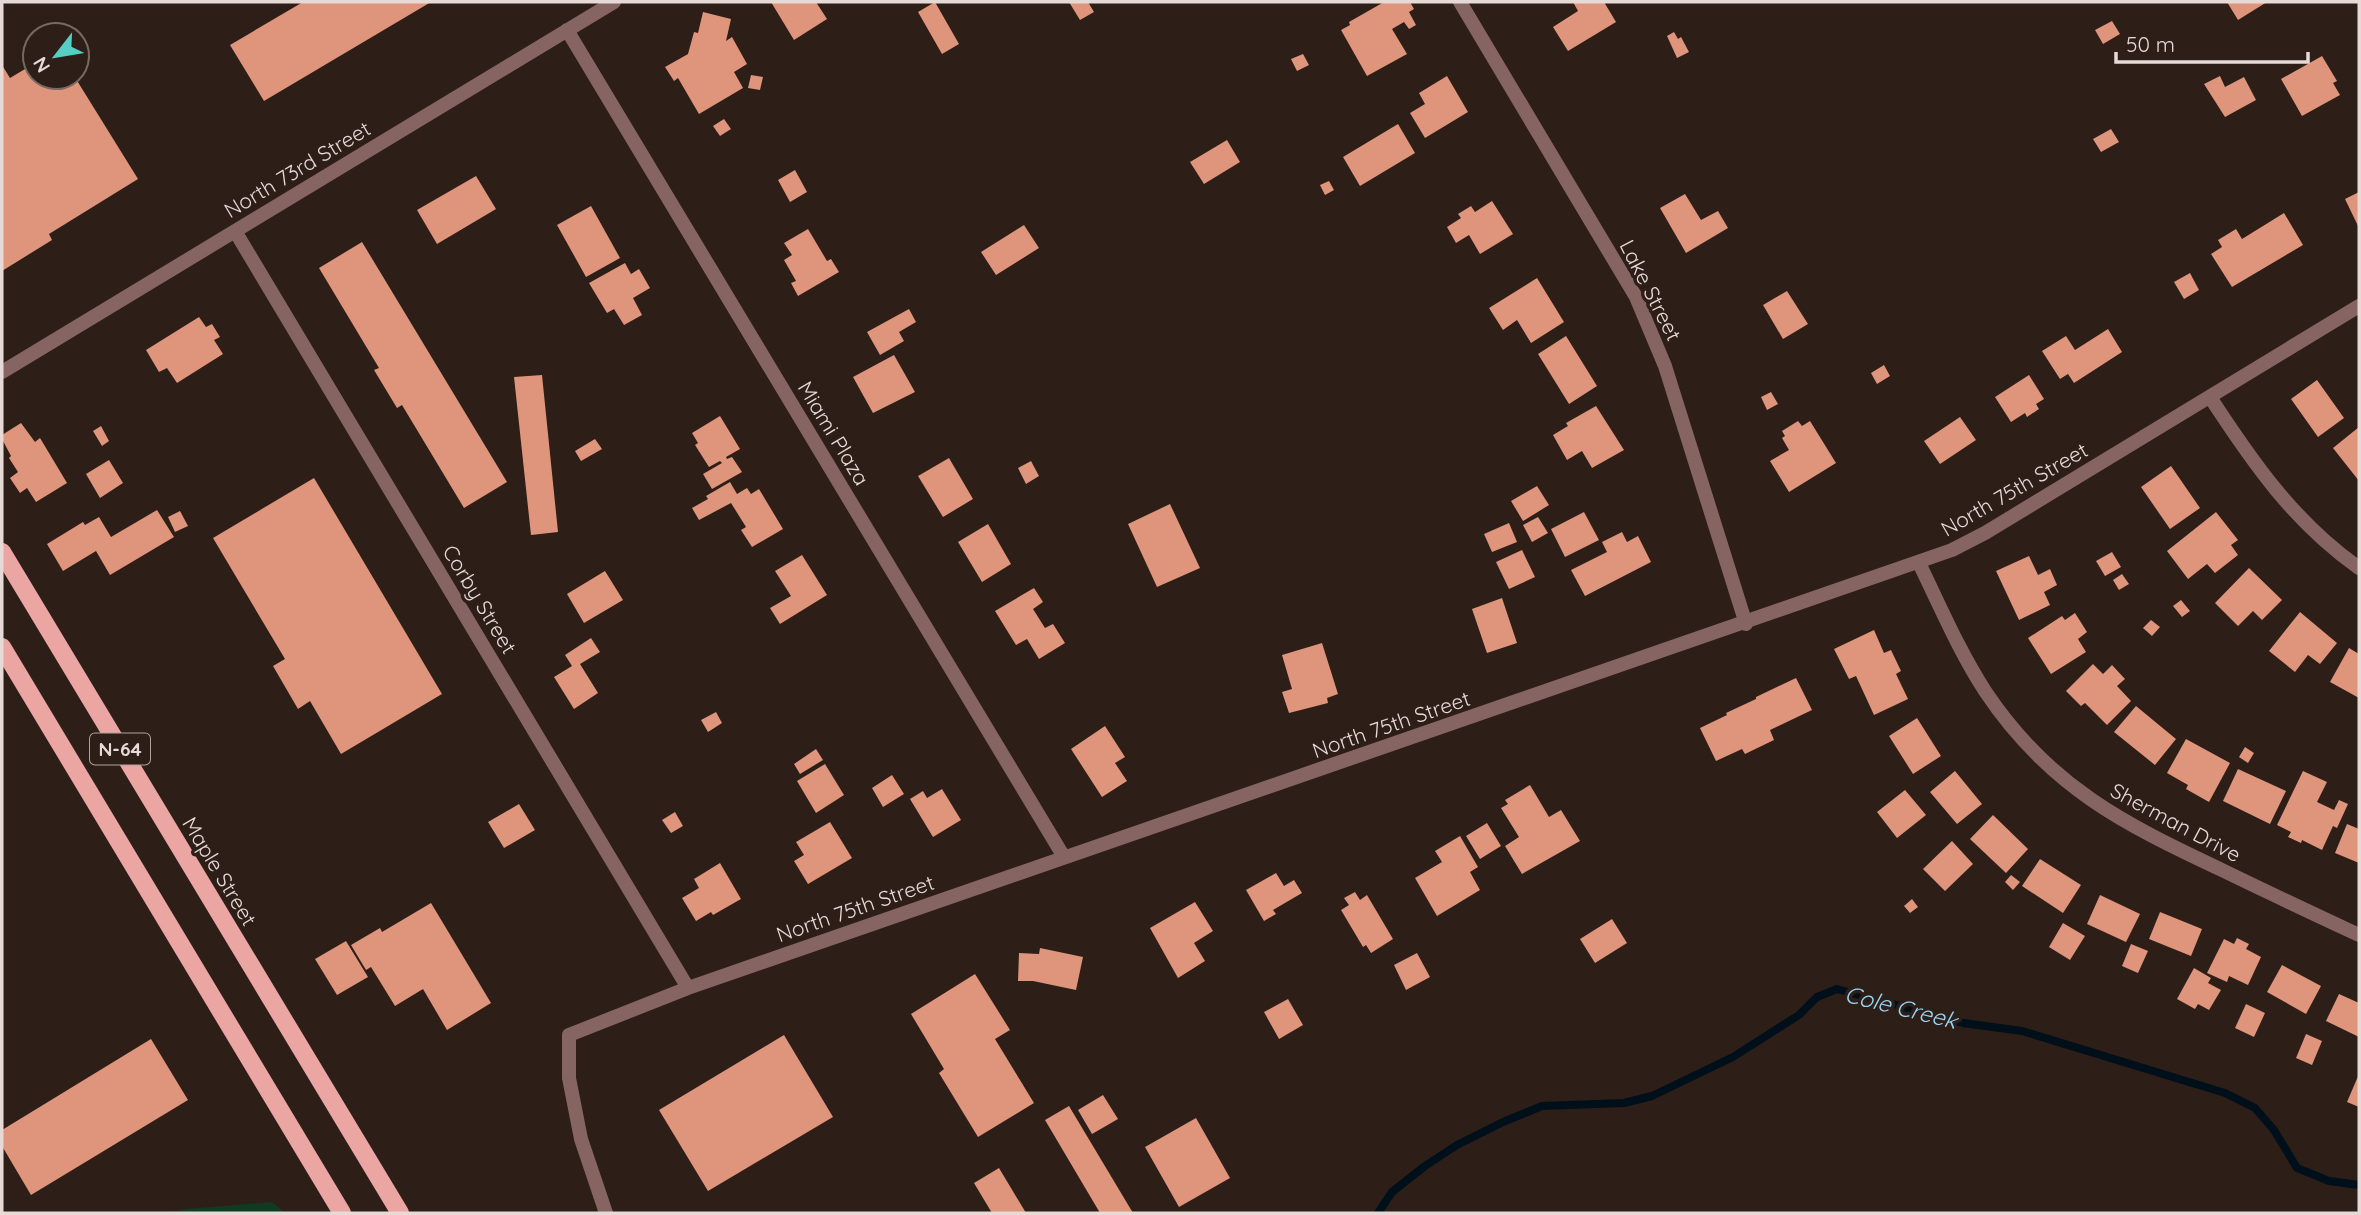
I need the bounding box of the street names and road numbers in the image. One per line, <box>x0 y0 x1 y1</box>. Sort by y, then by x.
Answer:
street label: North 73rd Street <box>219 115 375 223</box>
street label: Lake Street <box>1615 235 1687 345</box>
street label: Miami Plaza <box>793 376 875 490</box>
street label: North 75th Street <box>1936 436 2092 542</box>
street label: Corby Street <box>437 540 523 658</box>
street label: North 75th Street <box>1309 685 1473 763</box>
road number: N-64 <box>90 734 150 764</box>
street label: Sherman Drive <box>2106 777 2246 867</box>
street label: Maple Street <box>177 812 263 930</box>
street label: North 75th Street <box>773 869 937 947</box>

